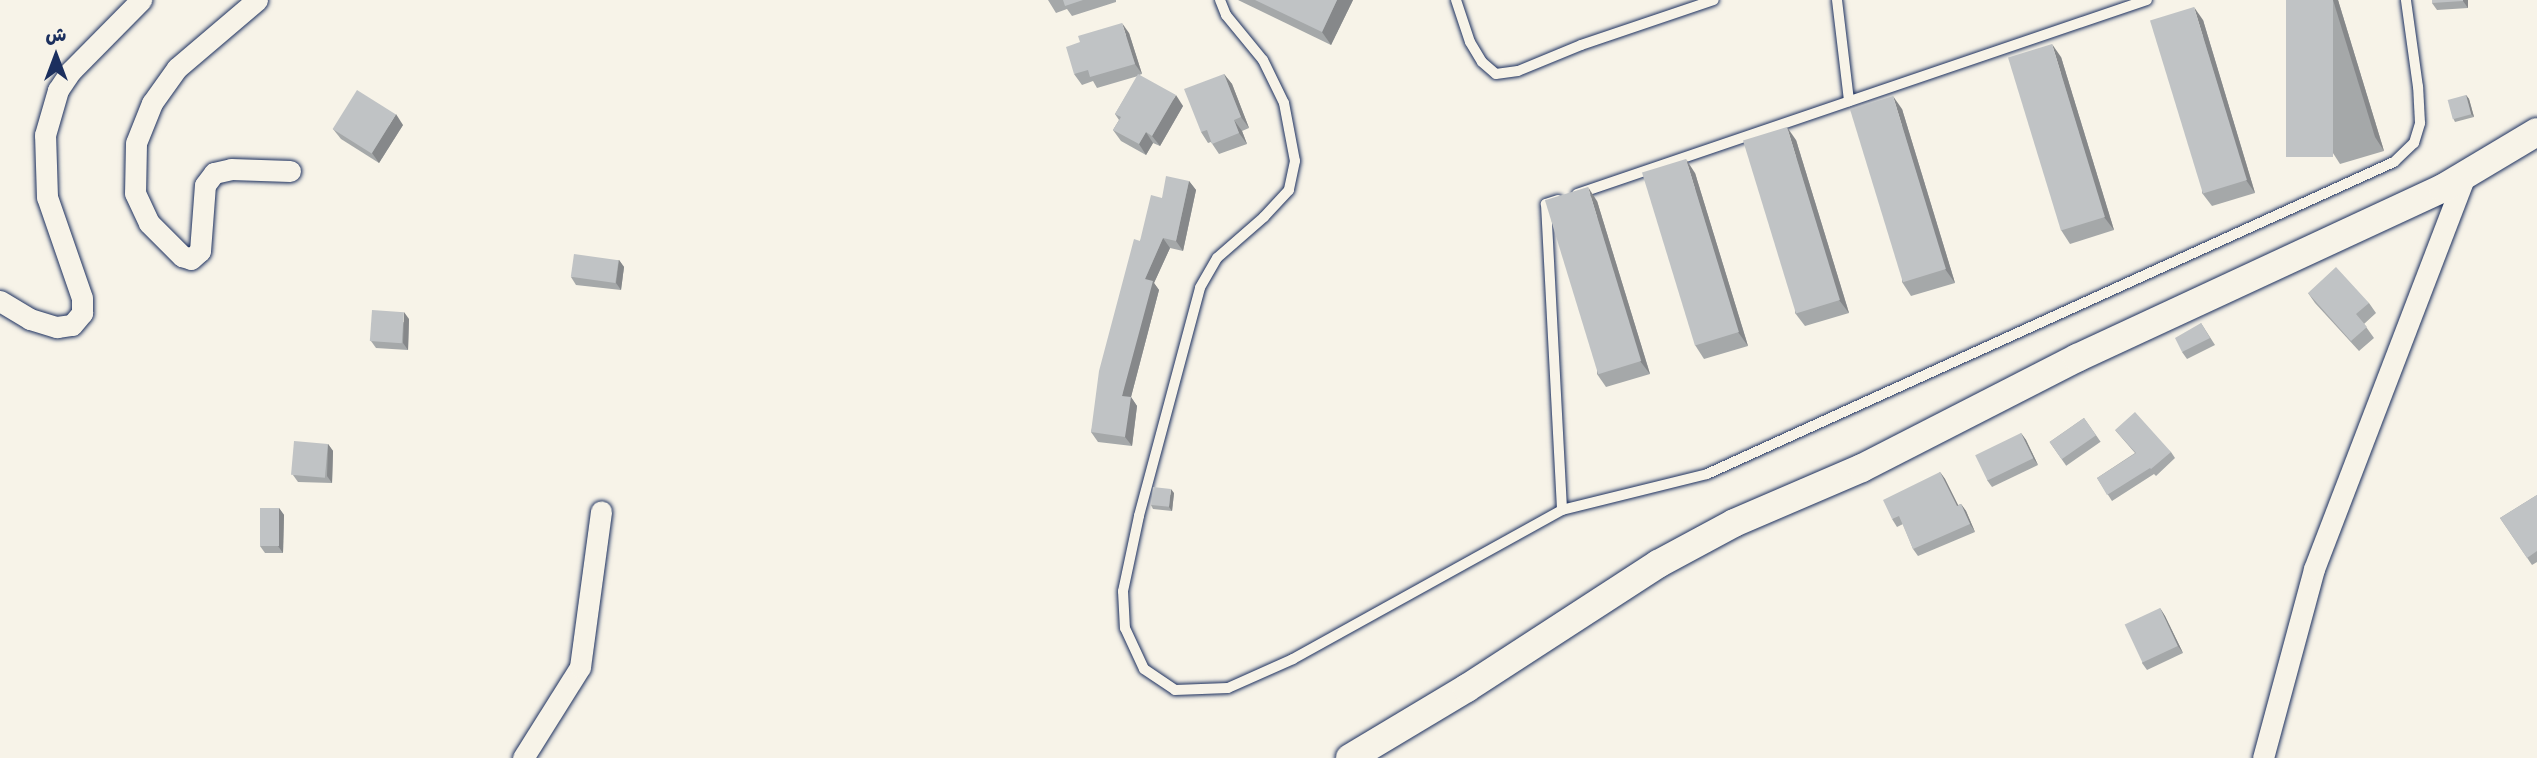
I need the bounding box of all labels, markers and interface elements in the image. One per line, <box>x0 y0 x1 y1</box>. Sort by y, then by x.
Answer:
north arrow <box>21 21 91 91</box>
text: ش <box>46 22 66 47</box>

